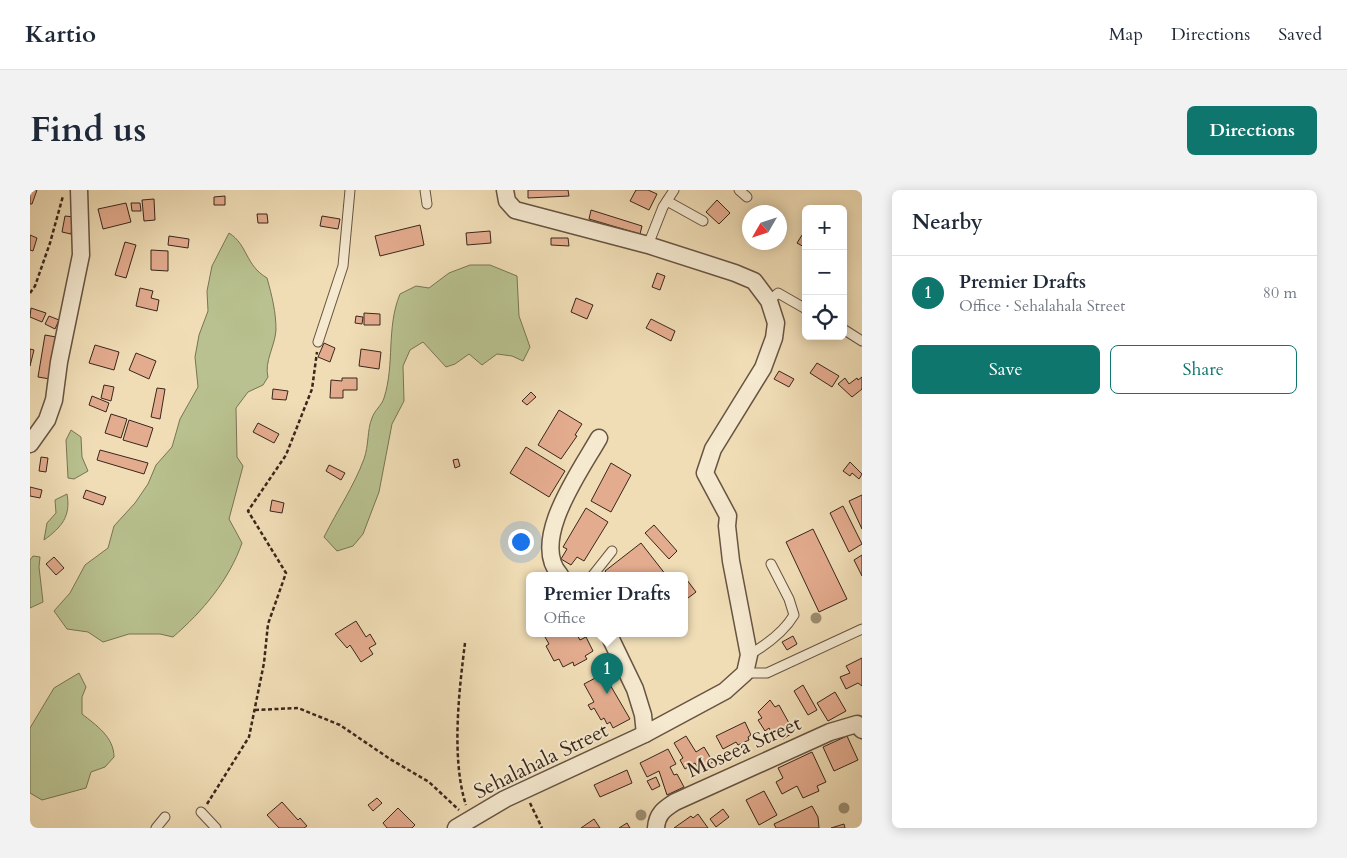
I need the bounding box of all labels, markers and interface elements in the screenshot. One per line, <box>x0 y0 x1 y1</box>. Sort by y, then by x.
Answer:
text: Kartio <box>25 18 96 51</box>
text: Map <box>1109 22 1143 47</box>
text: Directions <box>1171 22 1250 47</box>
text: Saved <box>1278 22 1322 47</box>
text: Find us <box>30 106 146 154</box>
button: Directions <box>1187 106 1317 155</box>
north arrow <box>742 205 787 250</box>
map controls <box>802 205 847 340</box>
button: + <box>802 205 847 250</box>
text: Nearby <box>912 208 983 237</box>
button: − <box>802 250 847 295</box>
text: Premier Drafts <box>959 269 1086 295</box>
text: 1 <box>924 282 932 304</box>
text: 80 m <box>1263 282 1297 304</box>
button: locate <box>802 295 847 340</box>
text: Office · Sehalahala Street <box>959 295 1125 317</box>
button: Save <box>912 345 1100 394</box>
button: Share <box>1110 345 1297 394</box>
your location <box>508 529 534 555</box>
popup <box>526 572 688 637</box>
text: Premier Drafts <box>543 581 671 607</box>
text: Office <box>543 607 586 629</box>
pin: 1 <box>591 653 623 694</box>
street label: Moseea Street <box>682 709 806 785</box>
street label: Sehalahala Street <box>469 716 613 806</box>

